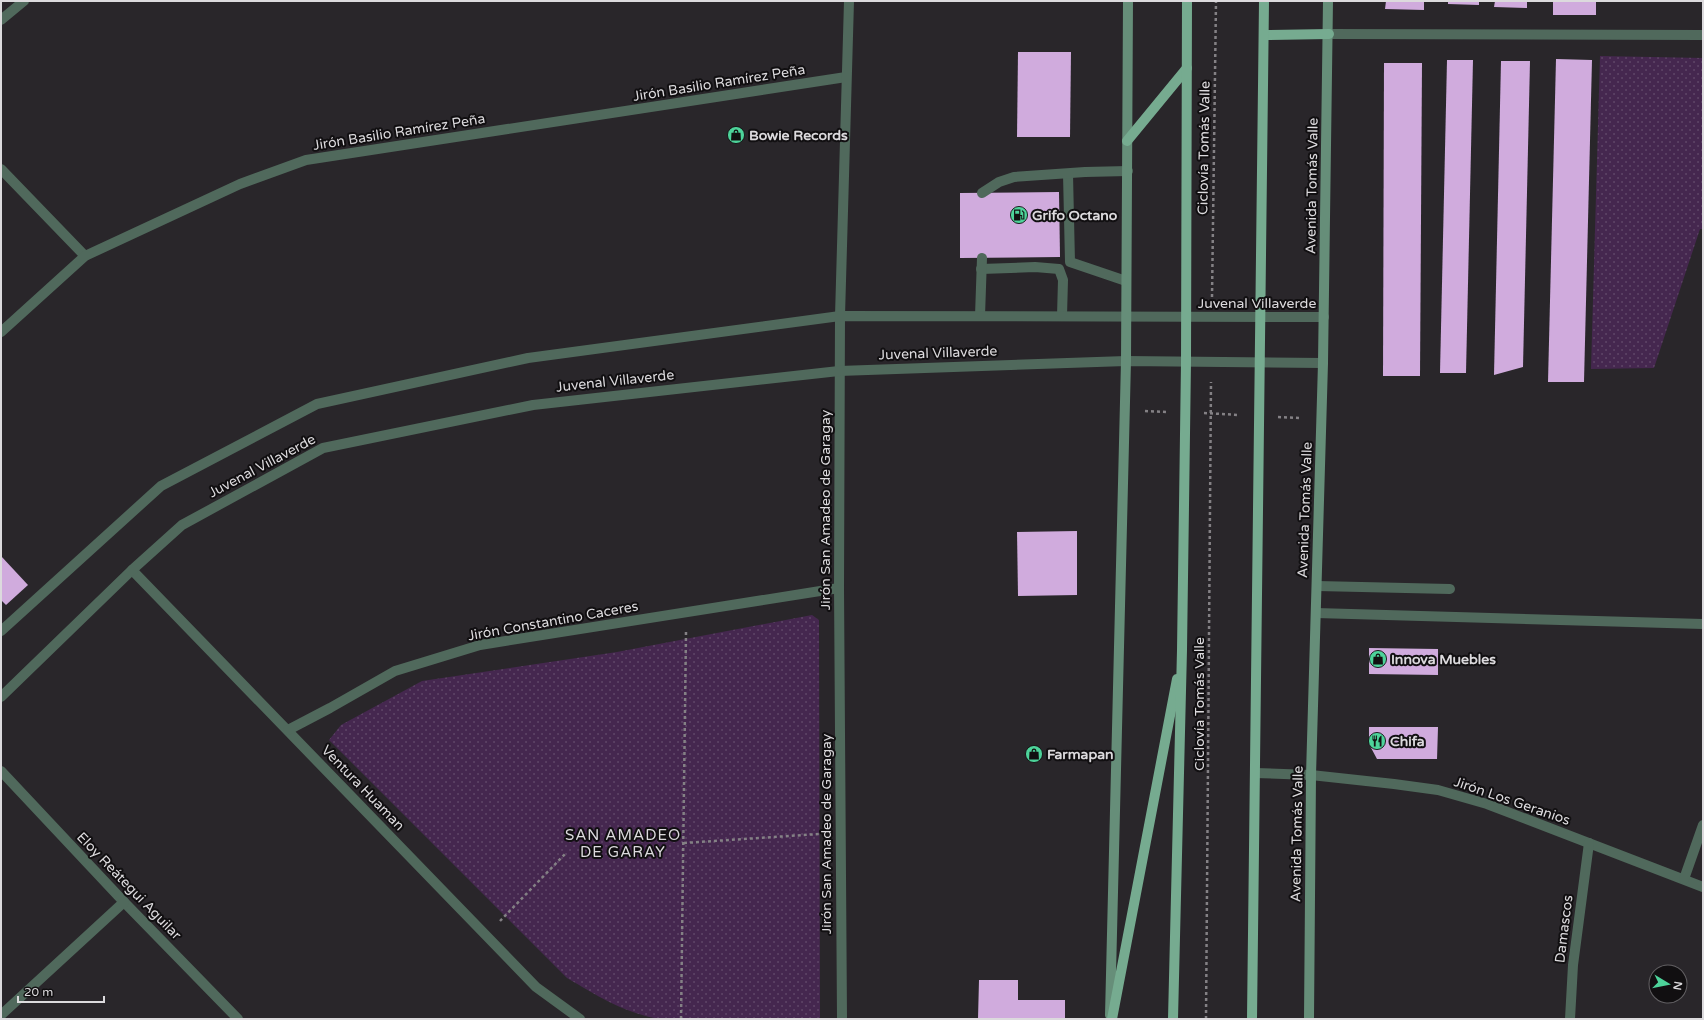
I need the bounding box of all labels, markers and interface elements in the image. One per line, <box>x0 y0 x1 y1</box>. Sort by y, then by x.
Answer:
street label: Jirón Basilio Ramírez Peña <box>632 61 806 105</box>
street label: Ciclovía Tomás Valle <box>1194 81 1214 215</box>
street label: Jirón Basilio Ramírez Peña <box>312 110 486 154</box>
street label: Avenida Tomás Valle <box>1302 118 1322 254</box>
shop icon: Bowie Records <box>726 125 746 145</box>
place label: Bowie Records <box>749 127 848 144</box>
fuel station icon: Grifo Octano <box>1009 205 1029 225</box>
place label: Grifo Octano <box>1032 207 1118 224</box>
street label: Juvenal Villaverde <box>1198 295 1316 312</box>
street label: Juvenal Villaverde <box>878 342 998 364</box>
street label: Juvenal Villaverde <box>555 366 675 396</box>
street label: Jirón San Amadeo de Garagay <box>817 409 834 610</box>
street label: Juvenal Villaverde <box>206 431 318 501</box>
street label: Avenida Tomás Valle <box>1294 441 1316 578</box>
street label: Jirón Constantino Caceres <box>466 598 640 644</box>
street label: Ciclovía Tomás Valle <box>1191 637 1208 771</box>
shop icon: Innova Muebles <box>1368 649 1388 669</box>
place label: Innova Muebles <box>1391 651 1496 668</box>
restaurant icon: Chifa <box>1367 731 1387 751</box>
street label: Jirón San Amadeo de Garagay <box>818 733 835 934</box>
place label: Chifa <box>1390 733 1425 750</box>
street label: Ventura Huaman <box>318 742 408 834</box>
shop icon: Farmapan <box>1024 744 1044 764</box>
place label: Farmapan <box>1047 746 1114 763</box>
street label: Avenida Tomás Valle <box>1287 766 1307 902</box>
street label: Jirón Los Geranios <box>1452 773 1573 829</box>
district label: SAN AMADEO DE GARAY <box>565 826 681 861</box>
street label: Eloy Reátegui Aguilar <box>73 829 185 944</box>
street label: Damascos <box>1551 894 1577 964</box>
north arrow <box>1648 964 1688 1004</box>
scale bar <box>18 978 104 1004</box>
text: N <box>1670 980 1685 991</box>
text: 20 m <box>24 985 53 999</box>

